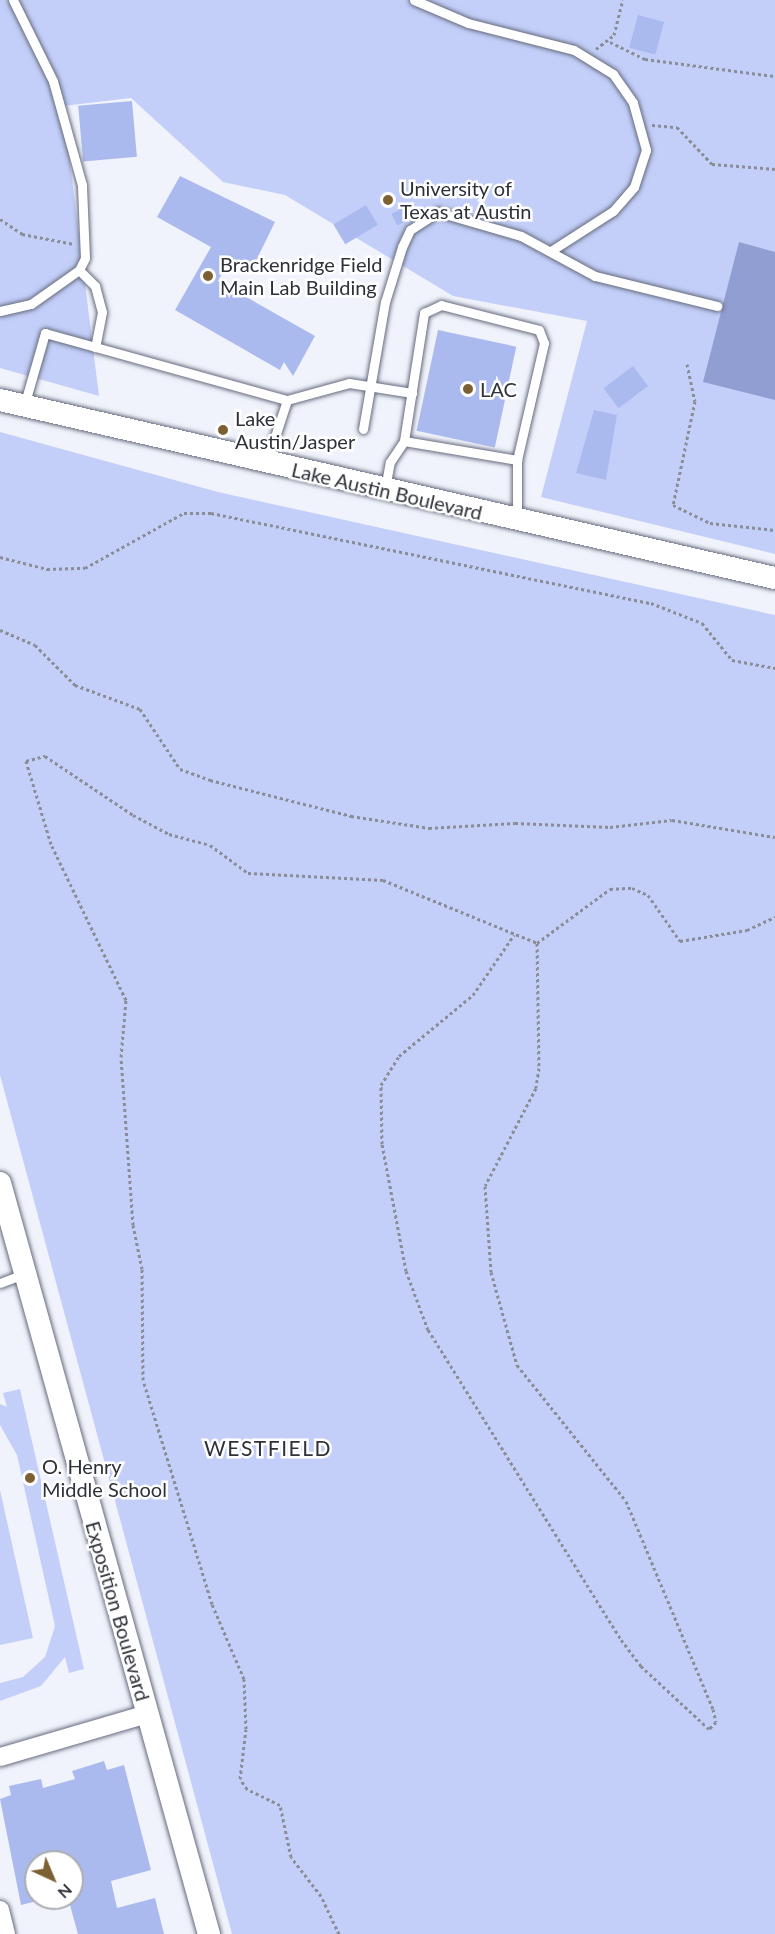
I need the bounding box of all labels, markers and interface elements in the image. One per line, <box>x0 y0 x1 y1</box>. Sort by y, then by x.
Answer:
place label: University of Texas at Austin <box>400 176 532 223</box>
marker: University of Texas at Austin <box>381 193 395 207</box>
place label: Brackenridge Field Main Lab Building <box>220 252 382 299</box>
marker: Brackenridge Field Main Lab Building <box>201 269 215 283</box>
place label: LAC <box>480 377 517 401</box>
marker: LAC <box>461 382 475 396</box>
place label: Lake Austin/Jasper <box>235 406 355 453</box>
marker: Lake Austin/Jasper <box>216 423 230 437</box>
street label: Lake Austin Boulevard <box>289 457 485 525</box>
district label: WESTFIELD <box>204 1435 332 1461</box>
place label: O. Henry Middle School <box>42 1454 167 1501</box>
marker: O. Henry Middle School <box>23 1471 37 1485</box>
street label: Exposition Boulevard <box>81 1518 155 1704</box>
north arrow <box>24 1850 84 1910</box>
text: N <box>54 1881 77 1903</box>

